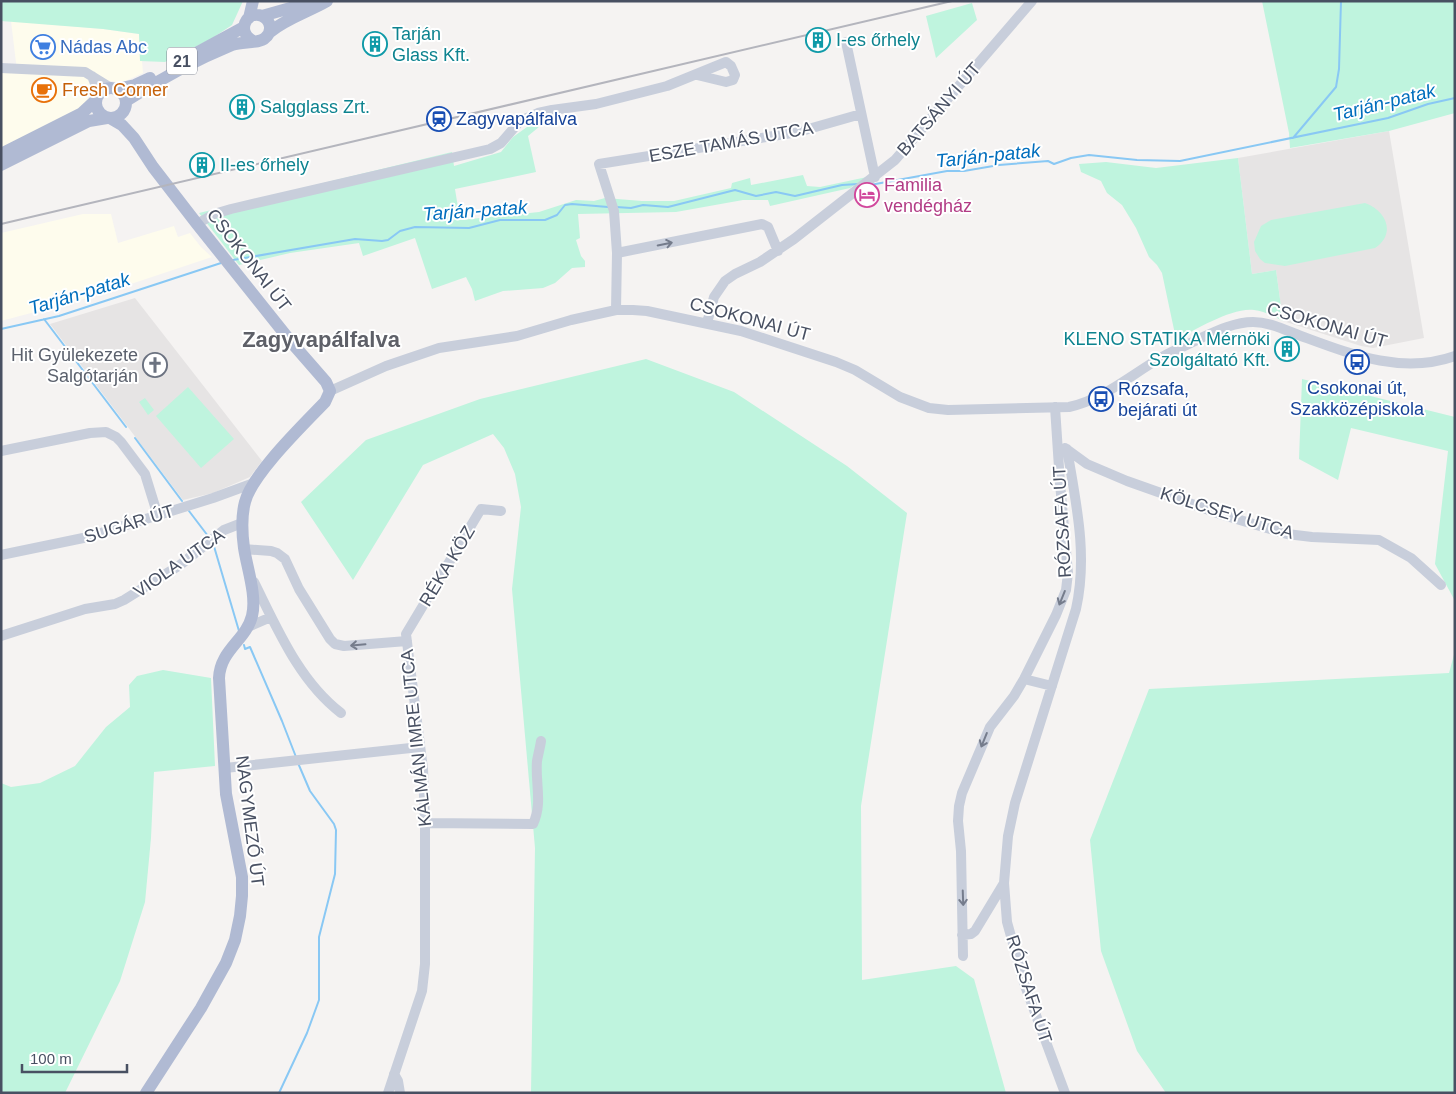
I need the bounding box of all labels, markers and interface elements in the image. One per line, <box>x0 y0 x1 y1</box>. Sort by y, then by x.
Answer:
place label: Tarján Glass Kft. <box>392 24 470 65</box>
building icon: I-es őrhely <box>805 27 831 53</box>
place label: I-es őrhely <box>836 30 920 50</box>
building icon: Tarján Glass Kft. <box>362 31 388 57</box>
supermarket icon: Nádas Abc <box>30 34 56 60</box>
place label: Nádas Abc <box>60 37 147 57</box>
road number: 21 <box>167 48 197 74</box>
street label: BATSÁNYI ÚT <box>892 58 985 160</box>
cafe icon: Fresh Corner <box>31 77 57 103</box>
water label: Tarján-patak <box>1331 79 1439 125</box>
place label: Fresh Corner <box>62 80 168 100</box>
building icon: Salgglass Zrt. <box>229 94 255 120</box>
place label: Salgglass Zrt. <box>260 97 370 117</box>
station icon: Zagyvapálfalva <box>426 106 452 132</box>
place label: Zagyvapálfalva <box>456 109 578 129</box>
street label: ESZE TAMÁS UTCA <box>647 118 815 166</box>
water label: Tarján-patak <box>935 139 1043 171</box>
building icon: II-es őrhely <box>189 152 215 178</box>
place label: II-es őrhely <box>220 155 309 175</box>
place label: Familia vendégház <box>884 175 972 216</box>
hotel icon: Familia vendégház <box>854 182 880 208</box>
water label: Tarján-patak <box>422 196 530 225</box>
street label: CSOKONAI ÚT <box>203 204 296 315</box>
one-way arrow <box>657 238 673 248</box>
water label: Tarján-patak <box>26 268 134 319</box>
street label: CSOKONAI ÚT <box>688 292 813 345</box>
street label: CSOKONAI ÚT <box>1265 297 1390 352</box>
district label: Zagyvapálfalva <box>242 327 401 352</box>
place label: KLENO STATIKA Mérnöki Szolgáltató Kft. <box>1064 329 1270 370</box>
building icon: KLENO STATIKA Mérnöki Szolgáltató Kft. <box>1274 336 1300 362</box>
place label: Hit Gyülekezete Salgótarján <box>11 345 138 386</box>
bus stop icon: Csokonai út, Szakközépiskola <box>1344 349 1370 375</box>
church icon: Hit Gyülekezete Salgótarján <box>142 352 168 378</box>
place label: Csokonai út, Szakközépiskola <box>1290 378 1425 419</box>
place label: Rózsafa, bejárati út <box>1118 379 1197 420</box>
bus stop icon: Rózsafa, bejárati út <box>1088 386 1114 412</box>
street label: RÓZSAFA ÚT <box>1048 466 1075 579</box>
street label: KÖLCSEY UTCA <box>1158 483 1296 543</box>
street label: SUGÁR ÚT <box>81 500 176 547</box>
street label: RÉKA KÖZ <box>415 522 479 610</box>
street label: VIOLA UTCA <box>130 524 228 602</box>
one-way arrow <box>1057 590 1066 606</box>
one-way arrow <box>351 640 367 650</box>
street label: KÁLMÁN IMRE UTCA <box>397 648 435 828</box>
one-way arrow <box>979 732 989 747</box>
street label: NAGYMEZŐ ÚT <box>232 754 269 888</box>
one-way arrow <box>958 890 967 906</box>
street label: RÓZSAFA ÚT <box>1002 932 1057 1045</box>
scale bar <box>22 1042 128 1074</box>
text: 100 m <box>30 1050 72 1067</box>

